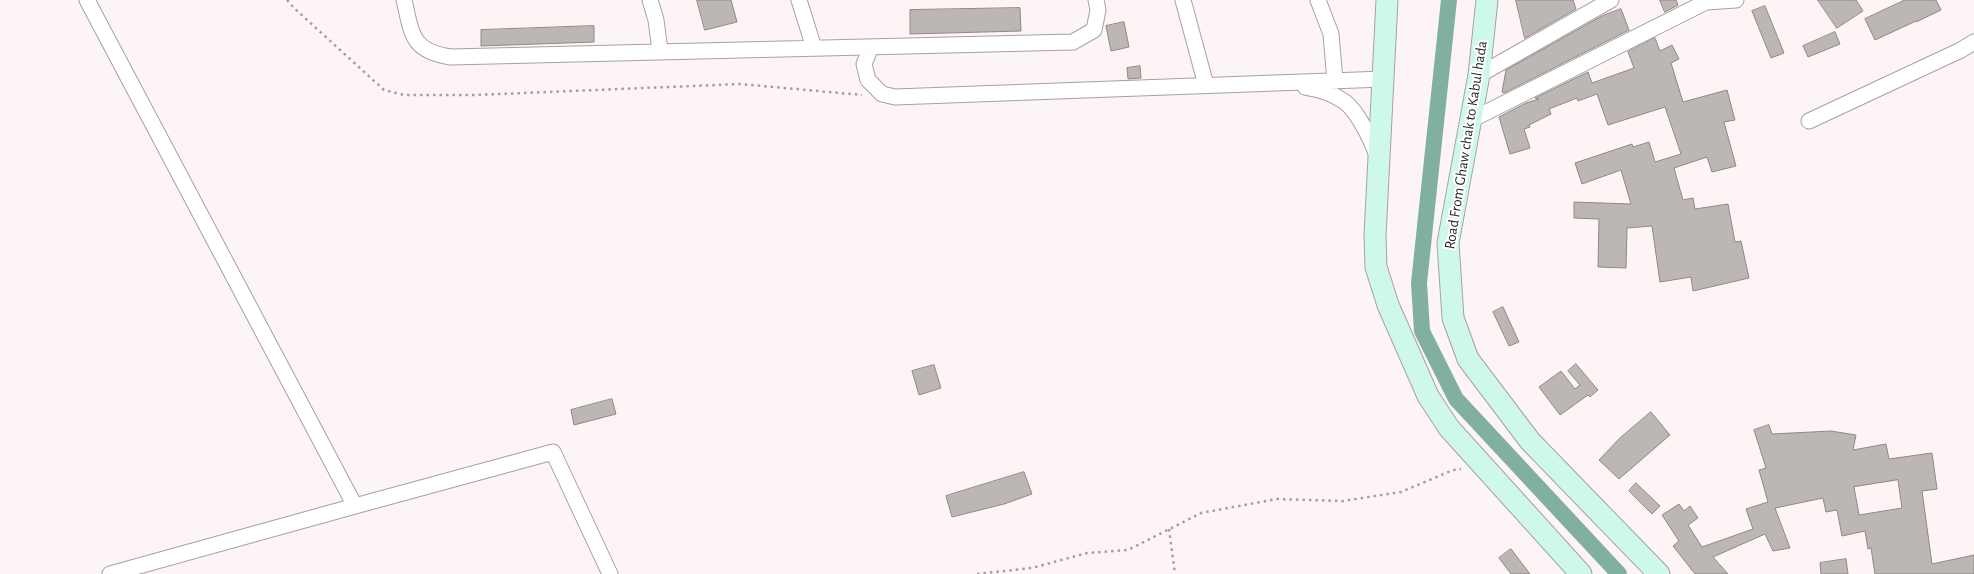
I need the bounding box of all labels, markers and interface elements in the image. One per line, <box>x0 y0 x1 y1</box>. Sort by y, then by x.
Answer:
street label: Road From Ghaw chak to Kabul hada <box>1441 39 1491 251</box>

